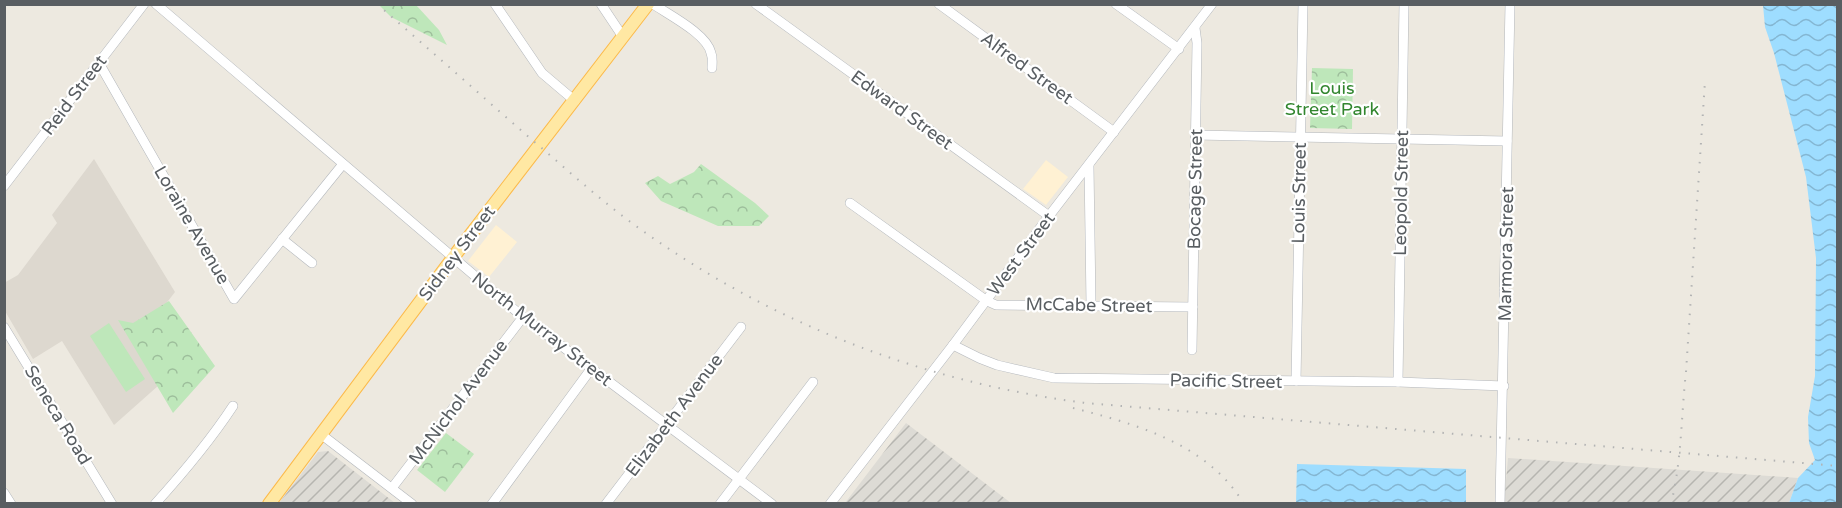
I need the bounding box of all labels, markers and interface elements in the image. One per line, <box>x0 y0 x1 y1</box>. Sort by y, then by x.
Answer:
street label: Alfred Street <box>976 27 1078 109</box>
street label: Reid Street <box>37 50 111 140</box>
street label: Edward Street <box>847 66 957 155</box>
park label: Louis Street Park <box>1285 77 1379 120</box>
street label: Bocage Street <box>1183 128 1207 250</box>
street label: Leopold Street <box>1389 130 1413 256</box>
street label: Louis Street <box>1287 142 1311 244</box>
street label: Loraine Avenue <box>149 162 235 288</box>
street label: Marmora Street <box>1494 186 1518 322</box>
street label: Sidney Street <box>414 201 500 305</box>
street label: West Street <box>982 208 1060 300</box>
street label: North Murray Street <box>467 267 617 391</box>
street label: McCabe Street <box>1025 293 1153 317</box>
street label: McNichol Avenue <box>404 335 512 469</box>
street label: Elizabeth Avenue <box>621 349 727 481</box>
street label: Seneca Road <box>20 361 96 469</box>
street label: Pacific Street <box>1169 369 1283 393</box>

